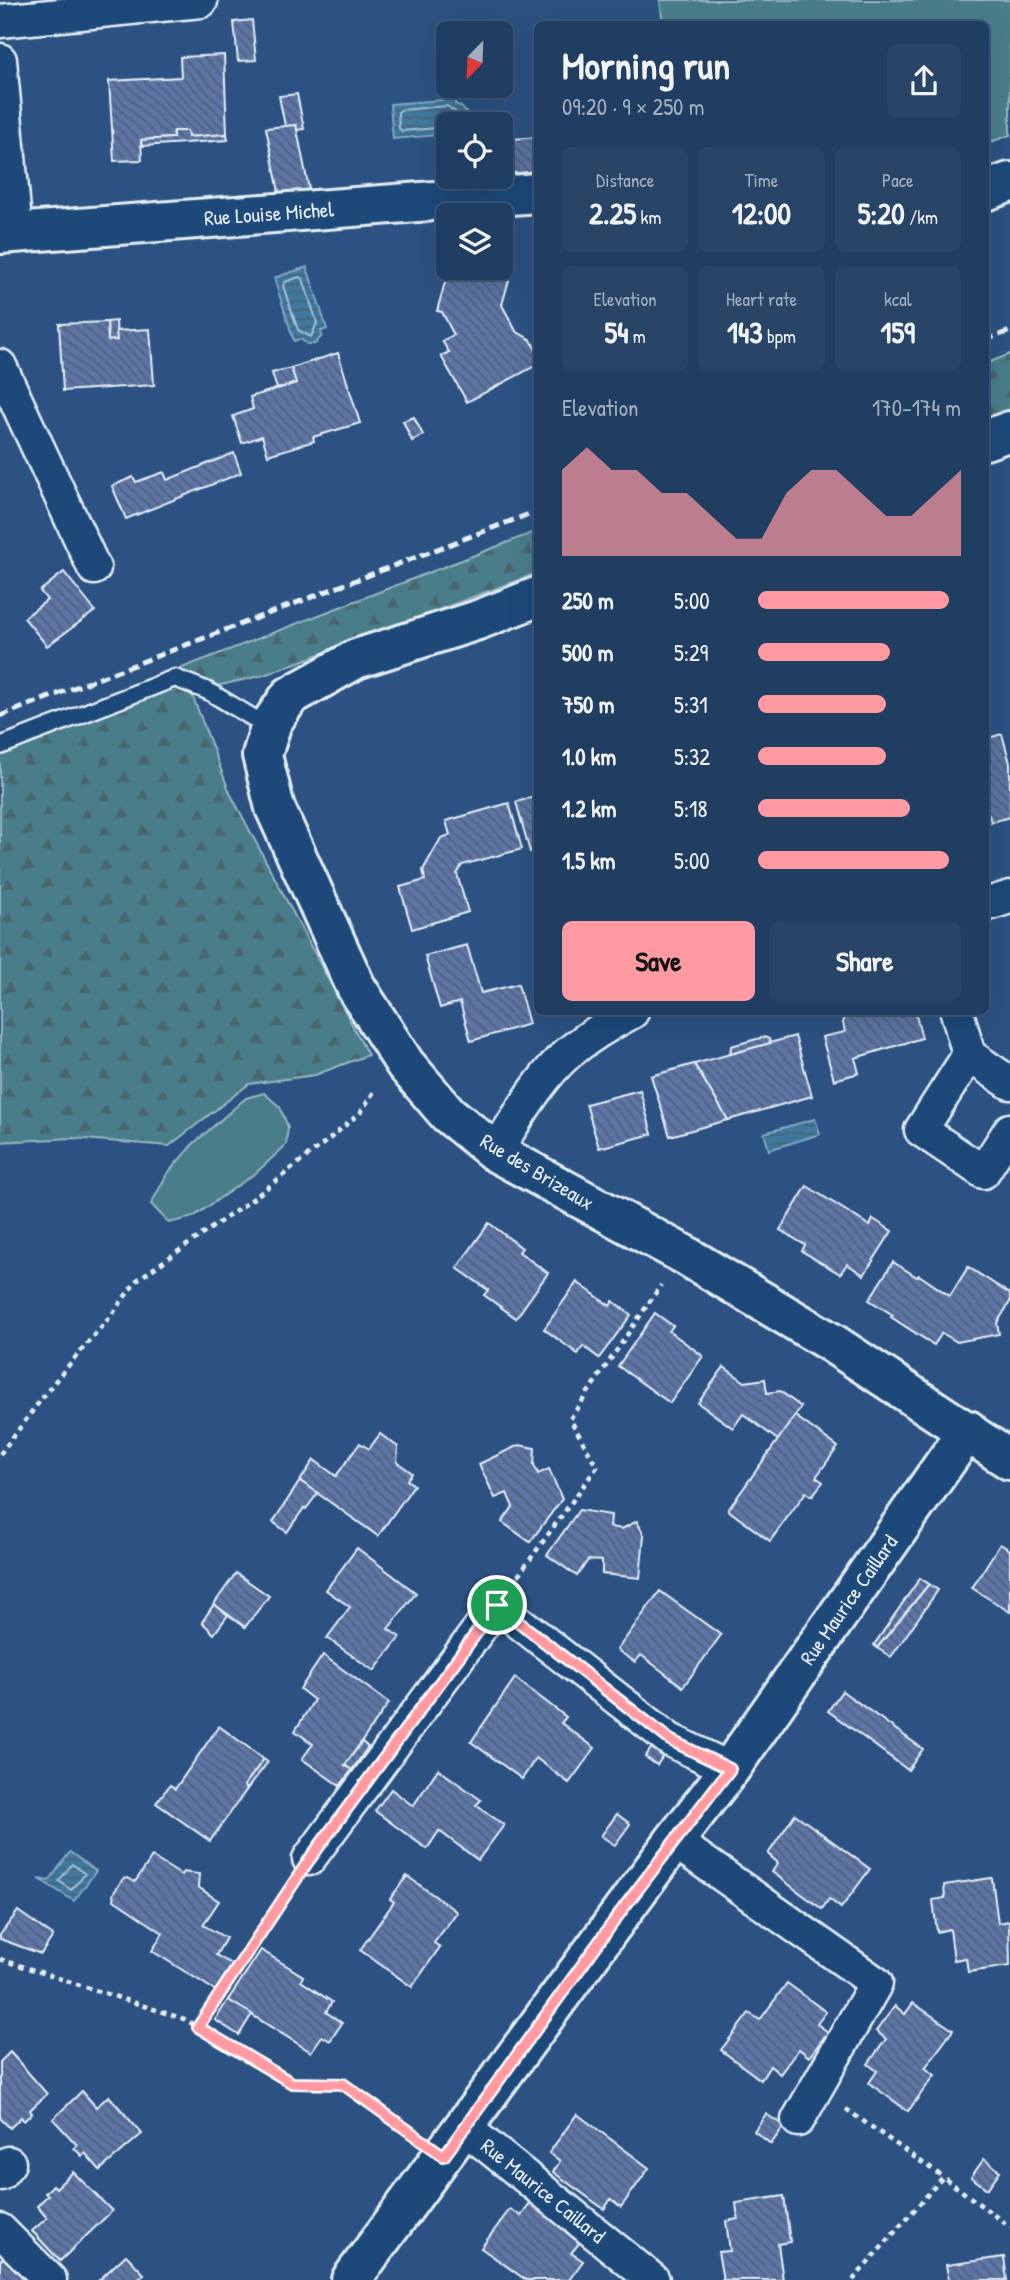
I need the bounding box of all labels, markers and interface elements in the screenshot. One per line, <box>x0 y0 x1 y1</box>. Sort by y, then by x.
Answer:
north arrow <box>436 21 513 98</box>
map controls <box>436 21 513 280</box>
text: Morning run <box>562 39 730 91</box>
button: share <box>887 44 961 118</box>
text: 09:20 · 9 × 250 m <box>562 91 704 122</box>
button: locate <box>436 112 513 189</box>
text: Distance <box>596 167 654 193</box>
text: Time <box>745 167 778 193</box>
text: Pace <box>882 167 914 193</box>
text: 2.25 <box>589 193 636 233</box>
text: 12:00 <box>732 193 791 233</box>
text: 5:20 <box>858 193 905 233</box>
street label: Rue Louise Michel <box>203 194 335 232</box>
button: layers <box>436 203 513 280</box>
text: km <box>636 204 661 230</box>
text: /km <box>905 204 938 230</box>
text: Elevation <box>594 286 657 312</box>
text: Heart rate <box>726 286 797 312</box>
text: kcal <box>884 286 912 312</box>
text: 54 <box>605 312 628 352</box>
text: 143 <box>727 312 763 352</box>
text: 159 <box>881 312 915 352</box>
text: m <box>628 323 646 349</box>
text: bpm <box>763 323 796 349</box>
text: Elevation <box>562 392 638 423</box>
text: 170–174 m <box>872 392 961 423</box>
text: 250 m <box>562 585 614 616</box>
text: 5:00 <box>674 585 710 616</box>
text: 500 m <box>562 637 613 668</box>
text: 5:29 <box>674 637 708 668</box>
text: 750 m <box>562 689 614 720</box>
text: 5:31 <box>674 689 708 720</box>
text: 1.0 km <box>562 741 616 772</box>
text: 5:32 <box>674 741 710 772</box>
text: 1.2 km <box>562 793 617 824</box>
text: 5:18 <box>674 793 707 824</box>
text: 1.5 km <box>562 845 615 876</box>
text: 5:00 <box>674 845 710 876</box>
button: Save <box>562 921 755 1001</box>
button: Share <box>769 921 961 1001</box>
street label: Rue des Brizeaux <box>475 1126 599 1217</box>
street label: Rue Maurice Caillard <box>793 1529 904 1670</box>
pin <box>467 1575 527 1635</box>
icon: arrive <box>478 1586 516 1624</box>
street label: Rue Maurice Caillard <box>475 2131 612 2250</box>

